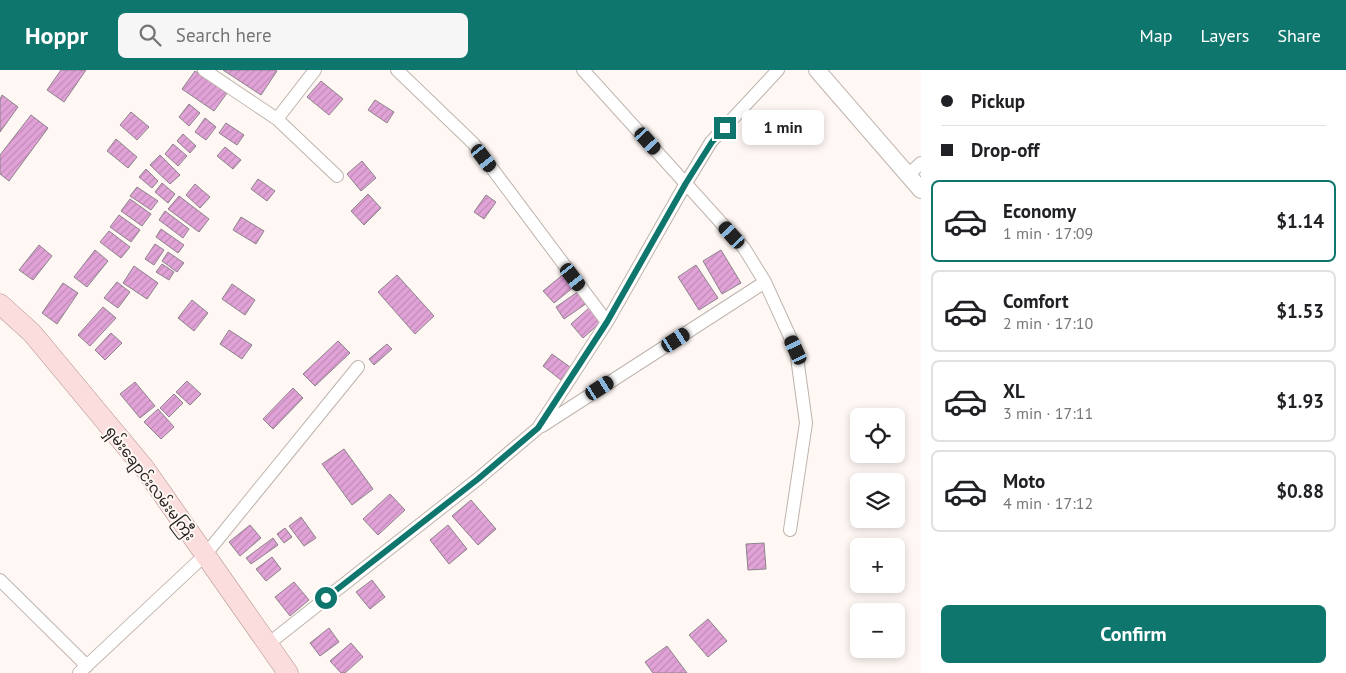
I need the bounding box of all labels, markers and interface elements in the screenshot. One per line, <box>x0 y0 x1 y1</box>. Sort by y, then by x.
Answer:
search box <box>118 13 468 58</box>
text: Hoppr <box>25 20 88 51</box>
icon: search <box>136 21 164 49</box>
text: Search here <box>176 23 272 47</box>
text: Map <box>1140 24 1172 47</box>
text: Layers <box>1200 24 1249 47</box>
text: Share <box>1277 24 1321 47</box>
text: Pickup <box>971 89 1025 113</box>
callout: 1 min <box>742 110 825 146</box>
route end <box>714 117 736 139</box>
text: 1 min <box>763 117 803 137</box>
car <box>632 125 663 157</box>
text: Drop-off <box>971 138 1039 162</box>
car <box>468 142 499 174</box>
icon: car <box>943 199 988 244</box>
text: Economy <box>1003 199 1076 223</box>
text: $1.14 <box>1276 209 1324 233</box>
car <box>716 219 747 251</box>
text: 1 min · 17:09 <box>1003 223 1093 243</box>
car <box>557 261 588 293</box>
icon: car <box>943 289 988 334</box>
text: Comfort <box>1003 289 1069 313</box>
text: $1.53 <box>1276 299 1324 323</box>
text: 2 min · 17:10 <box>1003 313 1093 333</box>
car <box>659 326 692 354</box>
car <box>782 333 809 367</box>
car <box>583 374 616 402</box>
icon: car <box>943 379 988 424</box>
text: XL <box>1003 379 1025 403</box>
text: $1.93 <box>1276 389 1324 413</box>
text: 3 min · 17:11 <box>1003 403 1093 423</box>
map controls <box>850 408 905 658</box>
button: locate <box>850 408 905 463</box>
street label: ရှမ်းချောင်းလမ်းမကြီး <box>99 422 200 546</box>
icon: car <box>943 469 988 514</box>
text: Moto <box>1003 469 1045 493</box>
button: layers <box>850 473 905 528</box>
text: $0.88 <box>1276 479 1324 503</box>
text: 4 min · 17:12 <box>1003 493 1093 513</box>
button: + <box>850 538 905 593</box>
route start <box>315 587 337 609</box>
button: − <box>850 603 905 658</box>
button: Confirm <box>941 605 1326 663</box>

